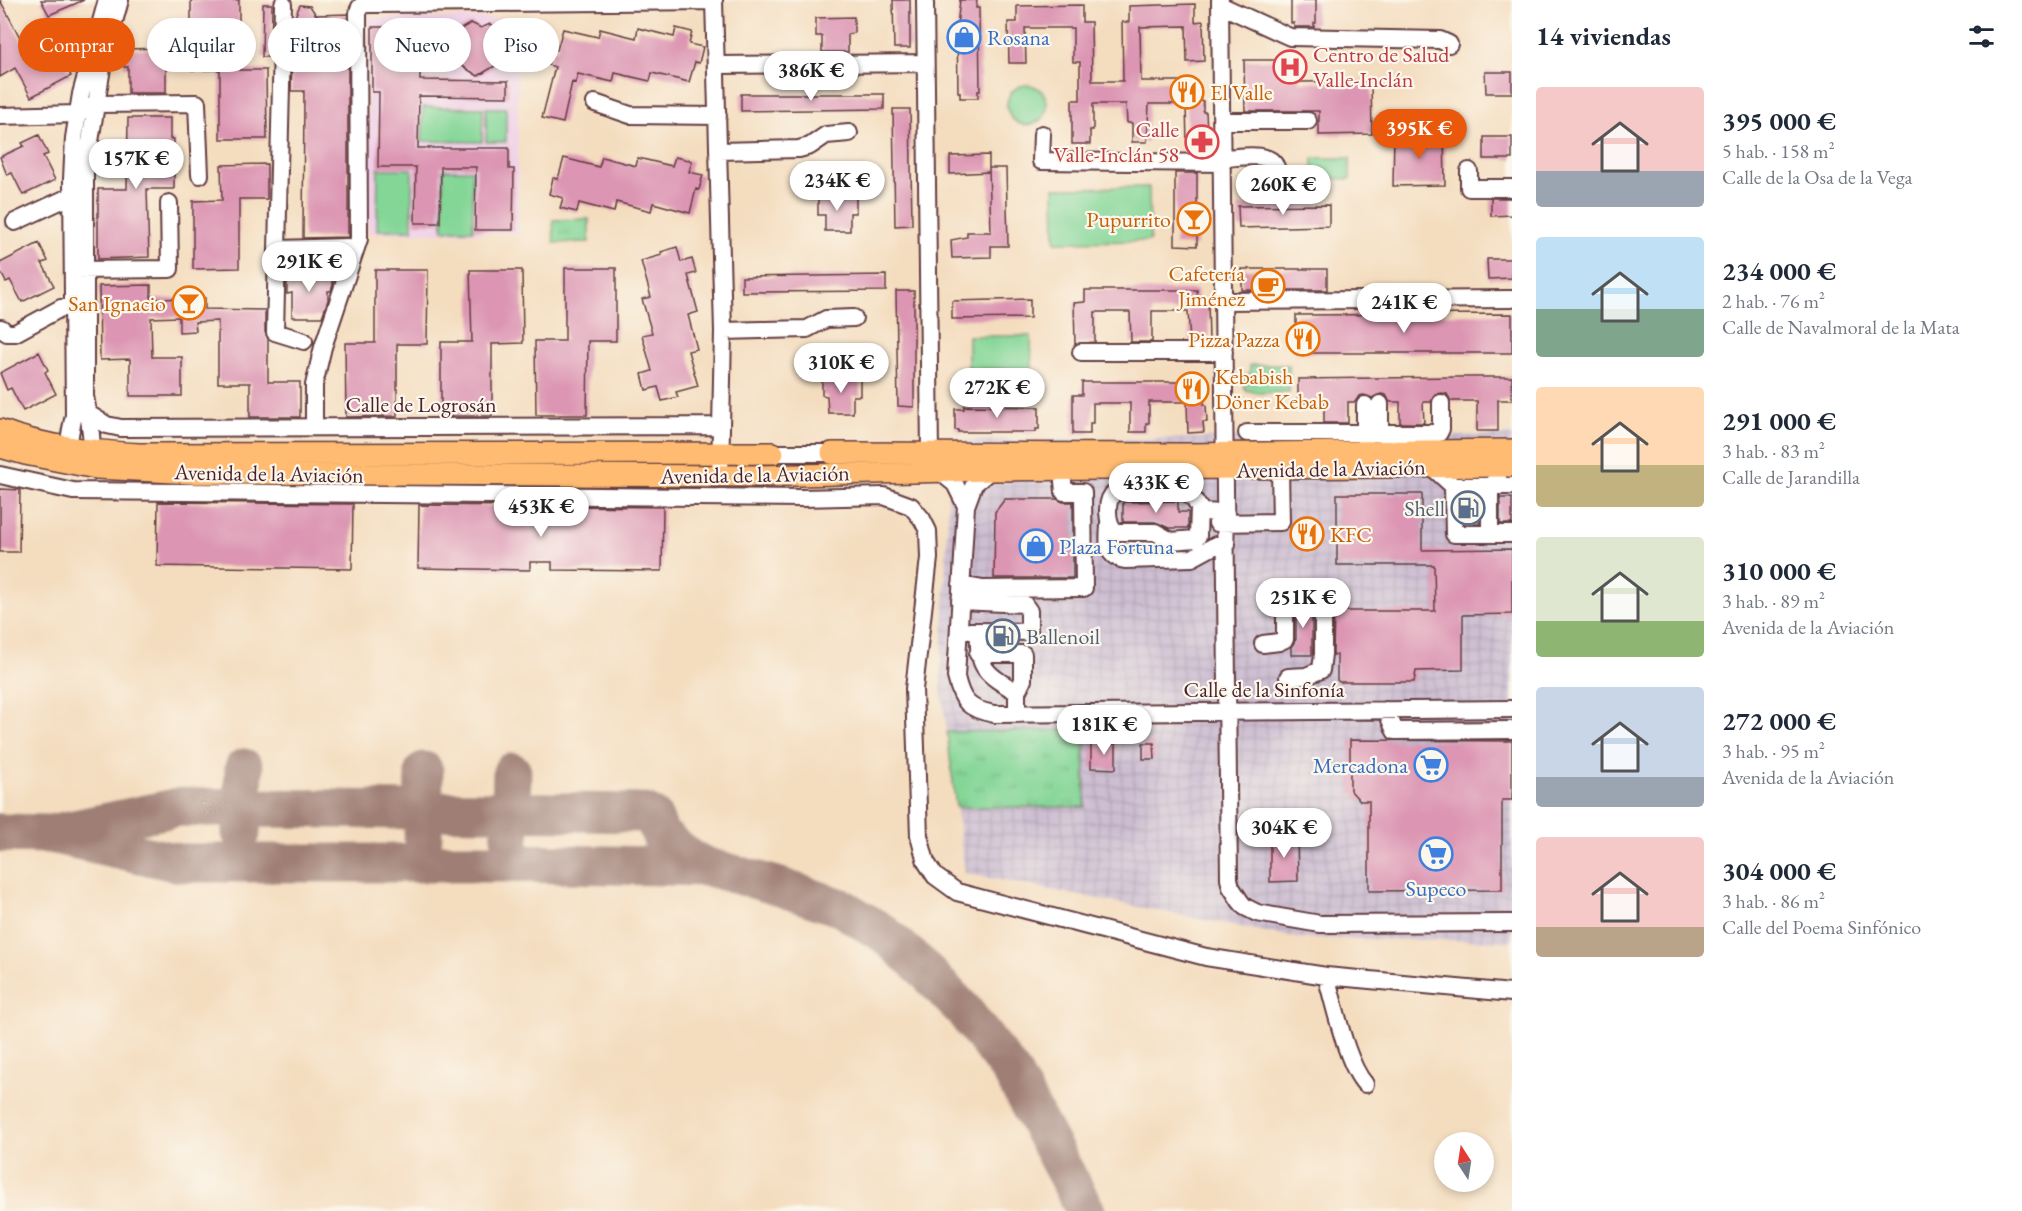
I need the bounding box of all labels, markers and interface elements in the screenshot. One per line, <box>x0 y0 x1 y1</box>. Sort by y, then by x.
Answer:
chip: Comprar <box>18 18 135 72</box>
chip: Alquilar <box>147 18 256 72</box>
chip: Filtros <box>268 18 362 72</box>
chip: Nuevo <box>374 18 471 72</box>
chip: Piso <box>483 18 559 72</box>
shop icon: Rosana <box>946 19 982 55</box>
text: 14 viviendas <box>1536 19 1671 53</box>
icon: filters <box>1965 20 1998 53</box>
place label: Rosana <box>987 23 1050 52</box>
place label: Centro de Salud Valle-Inclán <box>1313 40 1450 94</box>
hospital icon: Centro de Salud Valle-Inclán <box>1272 49 1308 85</box>
pin: 386K € <box>762 51 860 102</box>
text: 386K € <box>778 57 844 83</box>
restaurant icon: El Valle <box>1169 74 1205 110</box>
place label: El Valle <box>1210 78 1273 107</box>
text: 395 000 € <box>1722 104 1836 138</box>
pin: 395K € <box>1370 109 1468 160</box>
icon: home <box>1584 111 1656 183</box>
place label: Calle Valle-Inclán 58 <box>1053 115 1179 169</box>
text: 395K € <box>1386 115 1452 141</box>
pharmacy icon: Calle Valle-Inclán 58 <box>1184 124 1220 160</box>
text: 5 hab. · 158 m² <box>1722 138 1835 164</box>
pin: 157K € <box>87 139 185 190</box>
text: 157K € <box>103 145 169 171</box>
pin: 234K € <box>788 161 886 212</box>
text: Calle de la Osa de la Vega <box>1722 164 1913 190</box>
pin: 260K € <box>1234 165 1332 216</box>
text: 234K € <box>804 167 870 193</box>
text: 260K € <box>1250 171 1316 197</box>
bar icon: Pupurrito <box>1176 201 1212 237</box>
place label: Pupurrito <box>1086 205 1171 234</box>
pin: 291K € <box>260 242 358 293</box>
text: 291K € <box>276 248 342 274</box>
text: 234 000 € <box>1722 254 1836 288</box>
place label: Cafetería Jiménez <box>1169 259 1246 313</box>
icon: home <box>1584 261 1656 333</box>
cafe icon: Cafetería Jiménez <box>1250 268 1286 304</box>
pin: 241K € <box>1355 283 1453 334</box>
bar icon: San Ignacio <box>171 285 207 321</box>
text: 2 hab. · 76 m² <box>1722 288 1825 314</box>
place label: San Ignacio <box>68 289 166 318</box>
text: 241K € <box>1371 289 1437 315</box>
text: Calle de Navalmoral de la Mata <box>1722 314 1960 340</box>
restaurant icon: Pizza Pazza <box>1285 321 1321 357</box>
place label: Pizza Pazza <box>1188 325 1280 354</box>
pin: 310K € <box>792 343 890 394</box>
text: 310K € <box>808 349 874 375</box>
place label: Kebabish Döner Kebab <box>1215 362 1329 416</box>
pin: 272K € <box>948 368 1046 419</box>
restaurant icon: Kebabish Döner Kebab <box>1174 371 1210 407</box>
text: 272K € <box>964 374 1030 400</box>
street label: Calle de Logrosán <box>345 390 497 419</box>
text: 291 000 € <box>1722 404 1836 438</box>
icon: home <box>1584 411 1656 483</box>
text: 3 hab. · 83 m² <box>1722 438 1825 464</box>
street label: Avenida de la Aviación <box>1235 452 1426 485</box>
street label: Avenida de la Aviación <box>173 457 364 490</box>
street label: Avenida de la Aviación <box>659 458 850 491</box>
pin: 433K € <box>1107 463 1205 514</box>
text: Calle de Jarandilla <box>1722 464 1860 490</box>
text: 433K € <box>1123 469 1189 495</box>
pin: 453K € <box>492 487 590 538</box>
fuel station icon: Shell <box>1450 490 1486 526</box>
text: 453K € <box>508 493 574 519</box>
place label: Shell <box>1404 494 1445 523</box>
restaurant icon: KFC <box>1289 516 1325 552</box>
place label: KFC <box>1330 520 1372 549</box>
shop icon: Plaza Fortuna <box>1018 528 1054 564</box>
place label: Plaza Fortuna <box>1059 532 1174 561</box>
text: 310 000 € <box>1722 554 1836 588</box>
icon: home <box>1584 561 1656 633</box>
pin: 251K € <box>1254 578 1352 629</box>
text: 251K € <box>1270 584 1336 610</box>
text: 3 hab. · 89 m² <box>1722 588 1825 614</box>
text: Avenida de la Aviación <box>1722 614 1894 640</box>
fuel station icon: Ballenoil <box>985 618 1021 654</box>
place label: Ballenoil <box>1026 622 1100 651</box>
street label: Calle de la Sinfonía <box>1184 675 1345 704</box>
text: 272 000 € <box>1722 704 1836 738</box>
pin: 181K € <box>1055 705 1153 756</box>
text: 181K € <box>1071 711 1137 737</box>
icon: home <box>1584 711 1656 783</box>
text: 3 hab. · 95 m² <box>1722 738 1825 764</box>
supermarket icon: Mercadona <box>1413 747 1449 783</box>
place label: Mercadona <box>1313 751 1408 780</box>
text: Avenida de la Aviación <box>1722 764 1894 790</box>
pin: 304K € <box>1235 808 1333 859</box>
text: 304K € <box>1251 814 1317 840</box>
supermarket icon: Supeco <box>1418 836 1454 872</box>
text: 304 000 € <box>1722 854 1836 888</box>
icon: home <box>1584 861 1656 933</box>
place label: Supeco <box>1405 874 1467 903</box>
text: 3 hab. · 86 m² <box>1722 888 1825 914</box>
text: Calle del Poema Sinfónico <box>1722 914 1921 940</box>
north arrow <box>1434 1132 1494 1192</box>
map controls <box>1434 1132 1494 1192</box>

